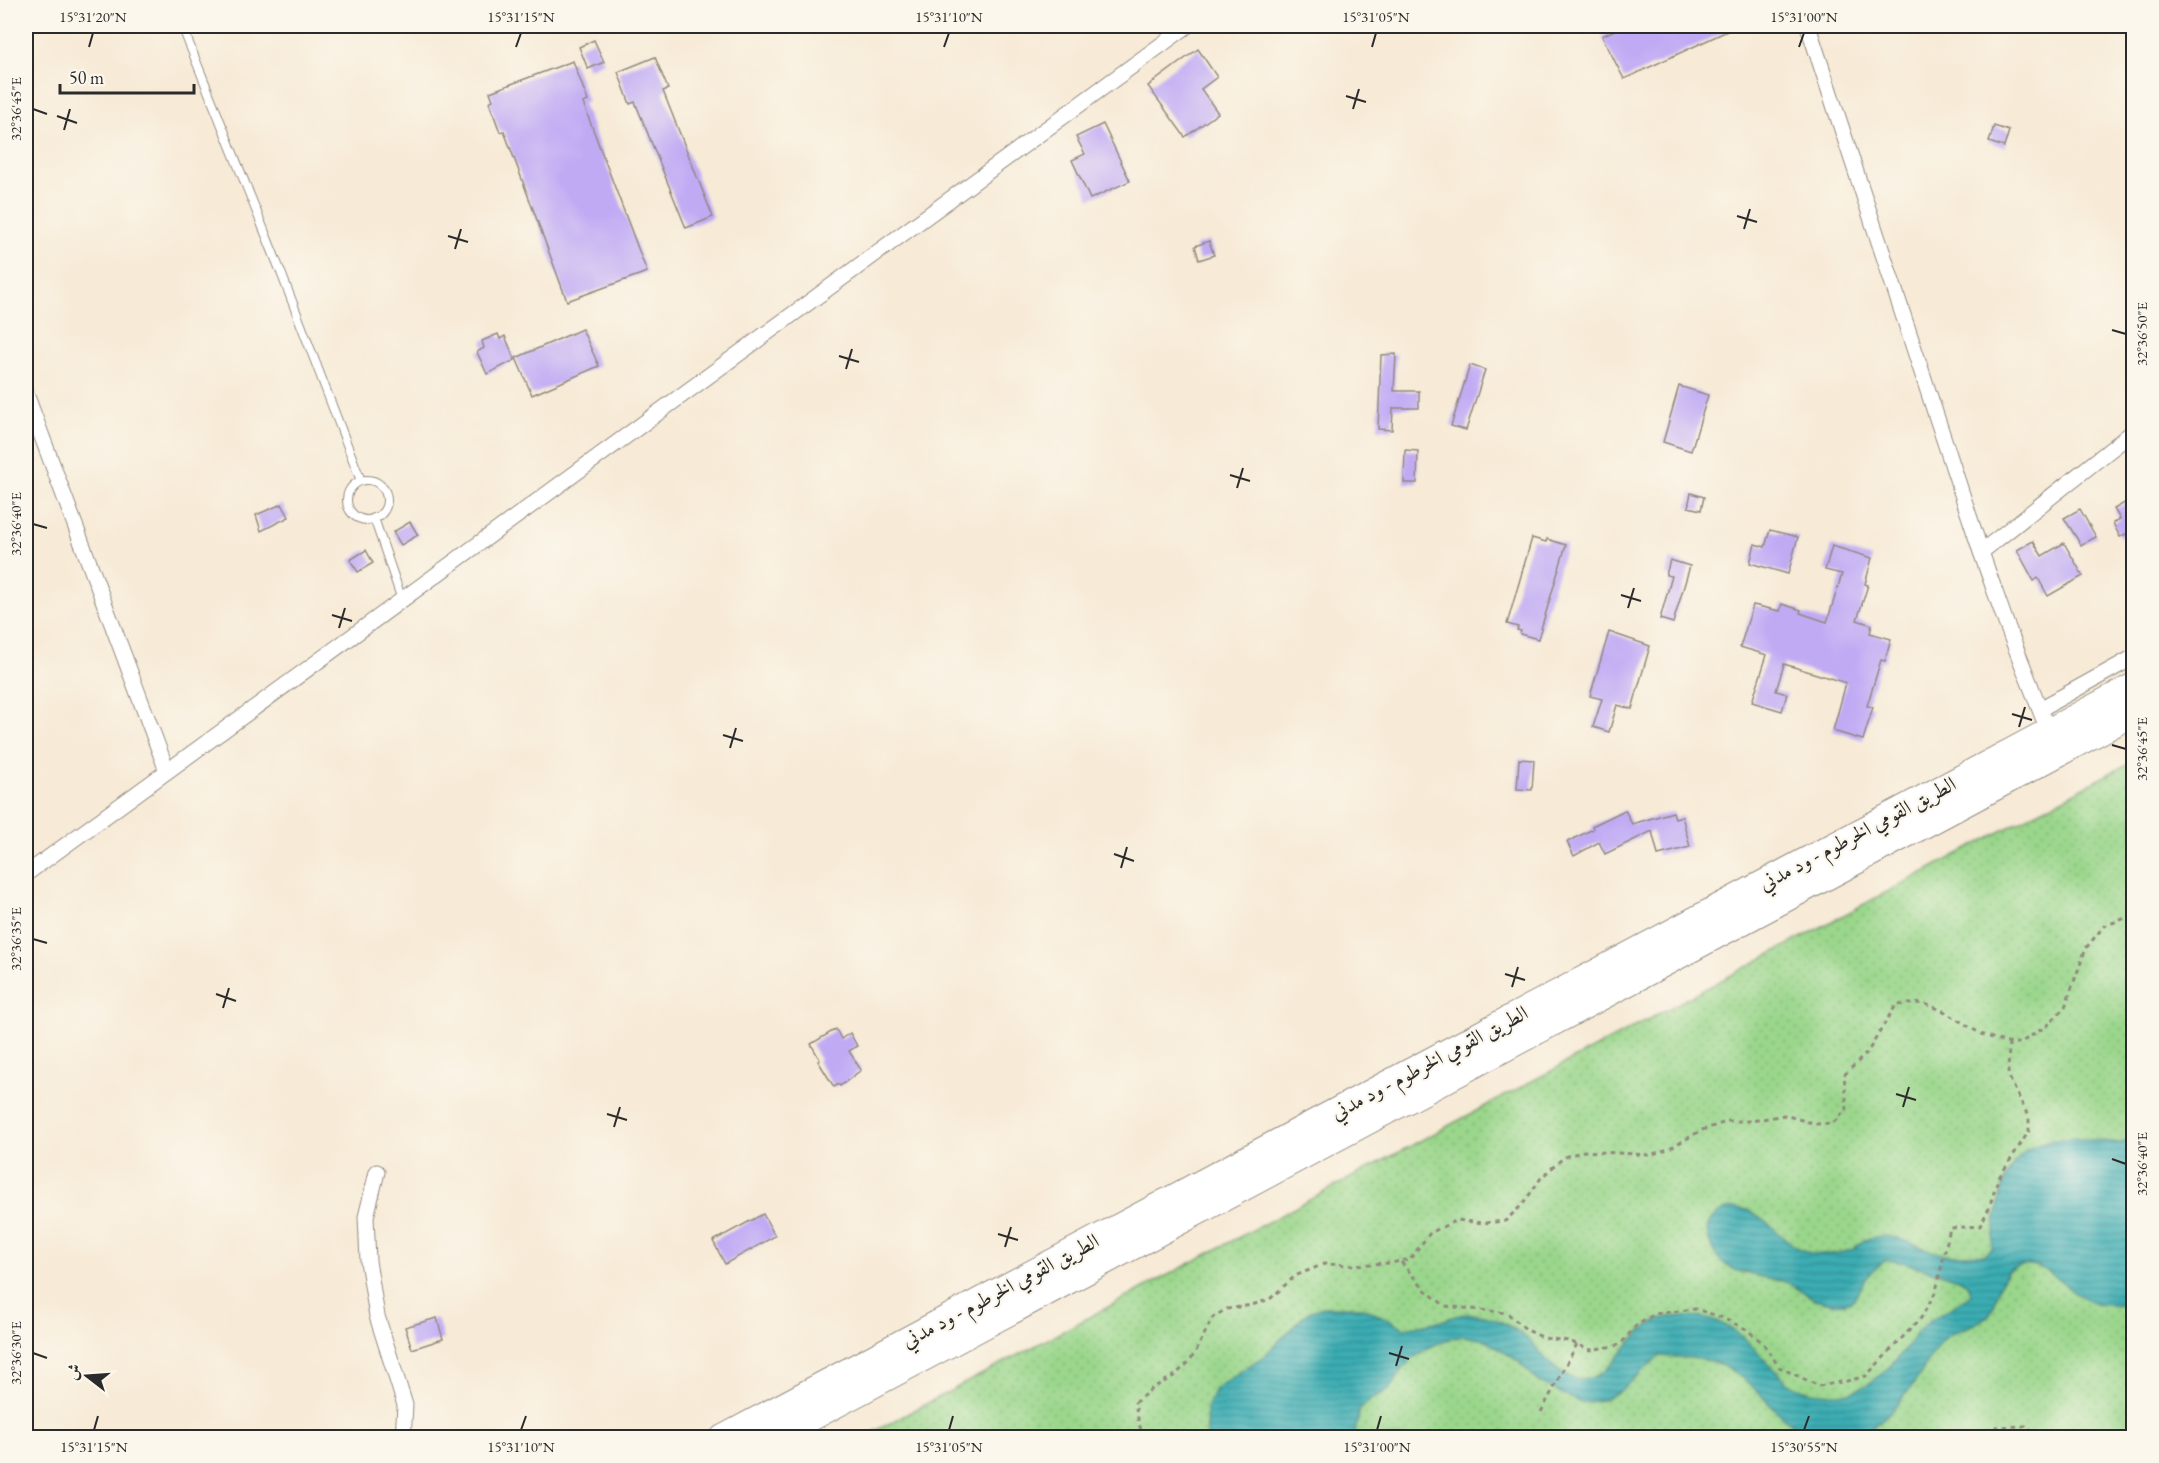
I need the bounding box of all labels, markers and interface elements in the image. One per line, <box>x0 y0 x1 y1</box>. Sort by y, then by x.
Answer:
text: 15°31'20"N <box>59 7 127 26</box>
text: 15°31'15"N <box>487 7 555 26</box>
text: 15°31'10"N <box>915 7 983 26</box>
text: 15°31'05"N <box>1342 7 1410 26</box>
text: 15°31'00"N <box>1770 7 1838 26</box>
scale bar <box>60 57 194 95</box>
text: 50 m <box>69 66 104 89</box>
text: 32°36'45"E <box>6 76 25 141</box>
text: 32°36'50"E <box>2132 301 2151 366</box>
text: 32°36'40"E <box>6 491 25 556</box>
text: 32°36'45"E <box>2132 716 2151 781</box>
street label: الطريق القومي الخرطوم - ود مدني <box>1754 770 1963 901</box>
text: 32°36'35"E <box>6 906 25 971</box>
street label: الطريق القومي الخرطوم - ود مدني <box>1326 999 1535 1130</box>
text: 32°36'40"E <box>2132 1131 2151 1196</box>
street label: الطريق القومي الخرطوم - ود مدني <box>897 1227 1106 1358</box>
text: 32°36'30"E <box>6 1320 25 1385</box>
north arrow <box>57 1346 117 1406</box>
text: ش <box>61 1361 85 1382</box>
text: 15°31'15"N <box>60 1437 128 1456</box>
text: 15°31'10"N <box>487 1437 555 1456</box>
text: 15°31'05"N <box>915 1437 983 1456</box>
text: 15°31'00"N <box>1343 1437 1411 1456</box>
text: 15°30'55"N <box>1770 1437 1838 1456</box>

